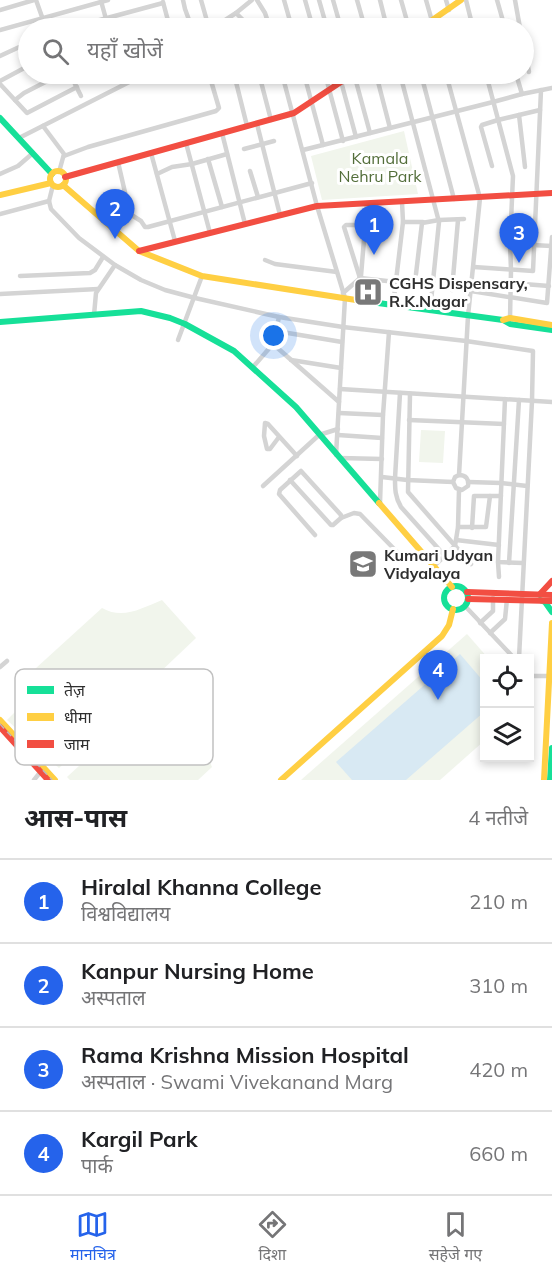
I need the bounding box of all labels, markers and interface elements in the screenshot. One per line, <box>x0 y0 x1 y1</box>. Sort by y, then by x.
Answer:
search box <box>18 18 534 84</box>
icon: search <box>39 35 72 68</box>
text: यहाँ खोजें <box>87 36 163 64</box>
park label: Kamala Nehru Park <box>339 148 422 186</box>
pin: 2 <box>96 190 134 239</box>
pin: 1 <box>354 206 394 255</box>
pin: 3 <box>500 214 538 263</box>
place label: CGHS Dispensary, R.K.Nagar <box>389 273 528 311</box>
hospital icon: CGHS Dispensary, R.K.Nagar <box>352 276 384 308</box>
your location <box>259 321 288 350</box>
place label: Kumari Udyan Vidyalaya <box>383 545 493 583</box>
school or university icon: Kumari Udyan Vidyalaya <box>347 548 379 580</box>
pin: 4 <box>418 650 458 700</box>
map controls <box>480 654 534 762</box>
button: locate <box>480 654 534 708</box>
legend <box>15 669 213 765</box>
text: तेज़ <box>64 680 86 700</box>
text: धीमा <box>64 707 93 727</box>
button: layers <box>480 708 534 762</box>
text: जाम <box>64 734 90 754</box>
text: आस-पास <box>24 801 127 834</box>
text: 4 नतीजे <box>468 805 528 830</box>
text: Hiralal Khanna College <box>81 873 321 901</box>
text: 1 <box>38 889 50 914</box>
text: 210 m <box>469 889 528 914</box>
text: विश्वविद्यालय <box>81 901 170 926</box>
text: Kanpur Nursing Home <box>81 957 314 985</box>
text: 2 <box>38 973 50 998</box>
text: 310 m <box>469 973 528 998</box>
text: अस्पताल <box>81 985 146 1010</box>
text: Rama Krishna Mission Hospital <box>81 1041 409 1069</box>
text: 3 <box>38 1057 50 1082</box>
text: 420 m <box>469 1057 528 1082</box>
text: अस्पताल · Swami Vivekanand Marg <box>81 1069 393 1094</box>
text: Kargil Park <box>81 1125 198 1153</box>
text: 4 <box>38 1141 50 1166</box>
text: 660 m <box>469 1141 528 1166</box>
text: पार्क <box>81 1153 113 1178</box>
tab: मानचित्र <box>70 1208 116 1267</box>
tab: दिशा <box>256 1208 289 1267</box>
tab: सहेजे गए <box>429 1208 482 1267</box>

